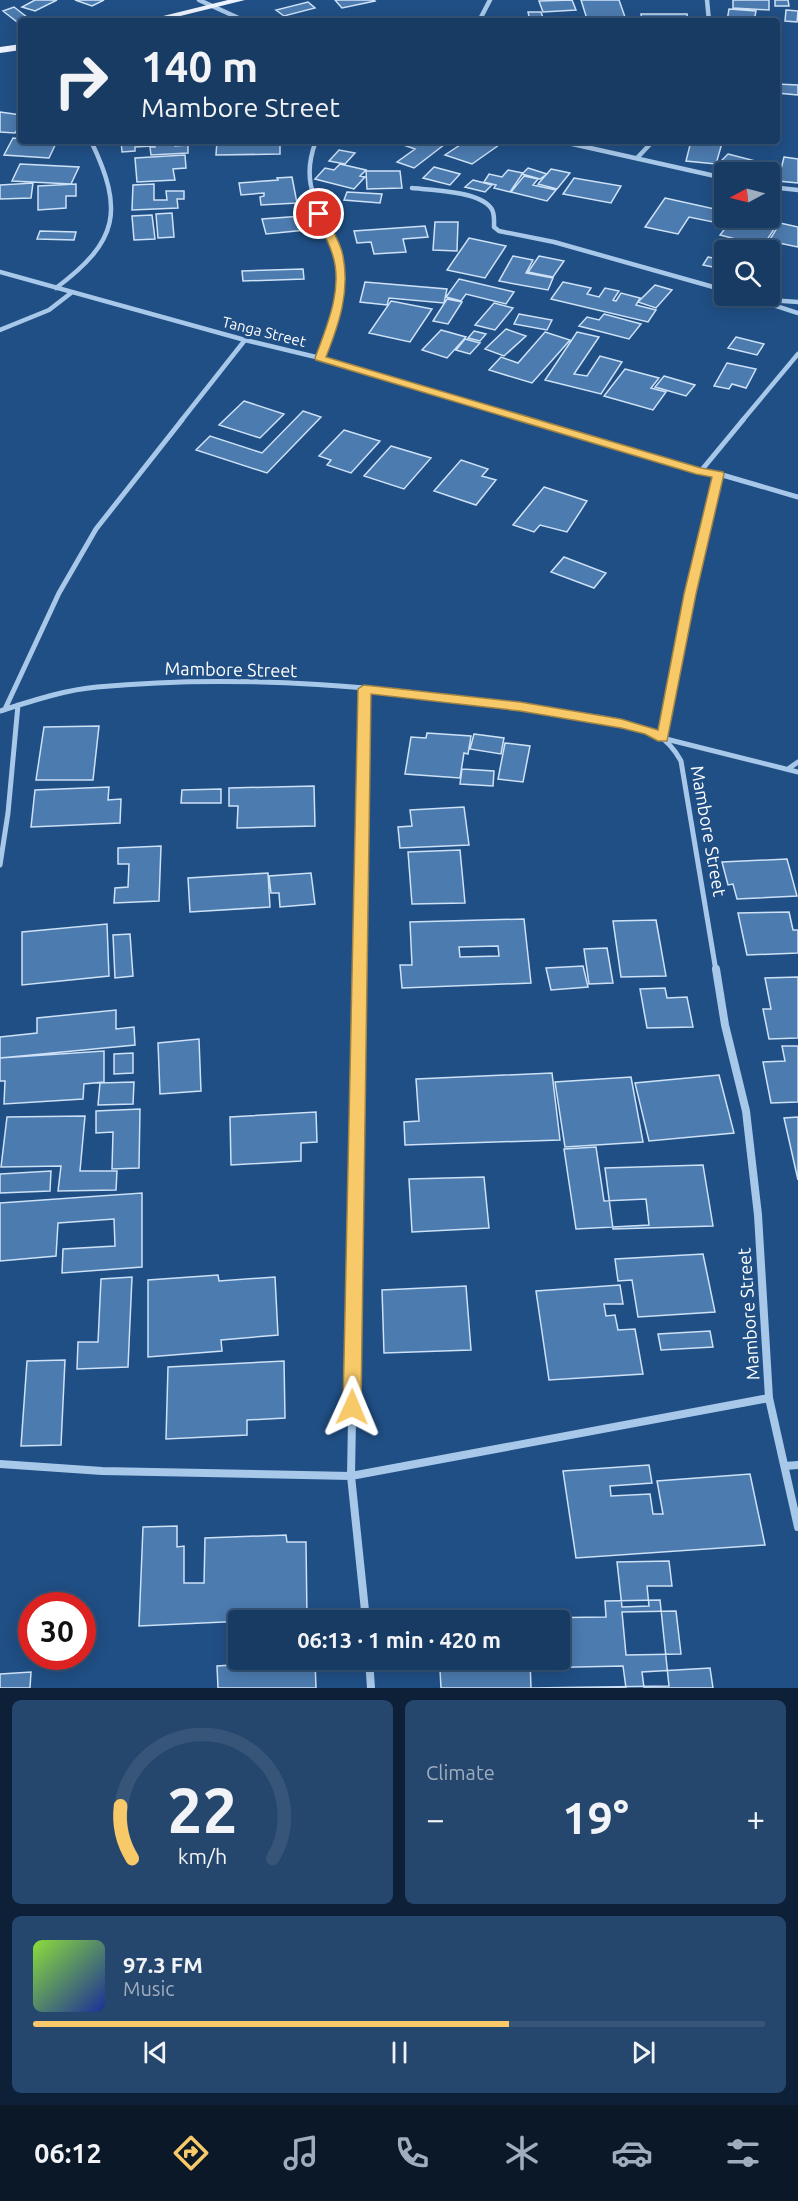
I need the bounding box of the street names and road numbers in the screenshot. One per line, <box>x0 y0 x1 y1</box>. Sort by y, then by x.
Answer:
street label: Tanga Street <box>220 313 308 350</box>
street label: Mambore Street <box>165 658 297 680</box>
street label: Mambore Street <box>688 764 730 898</box>
street label: Mambore Street <box>733 1247 763 1381</box>

